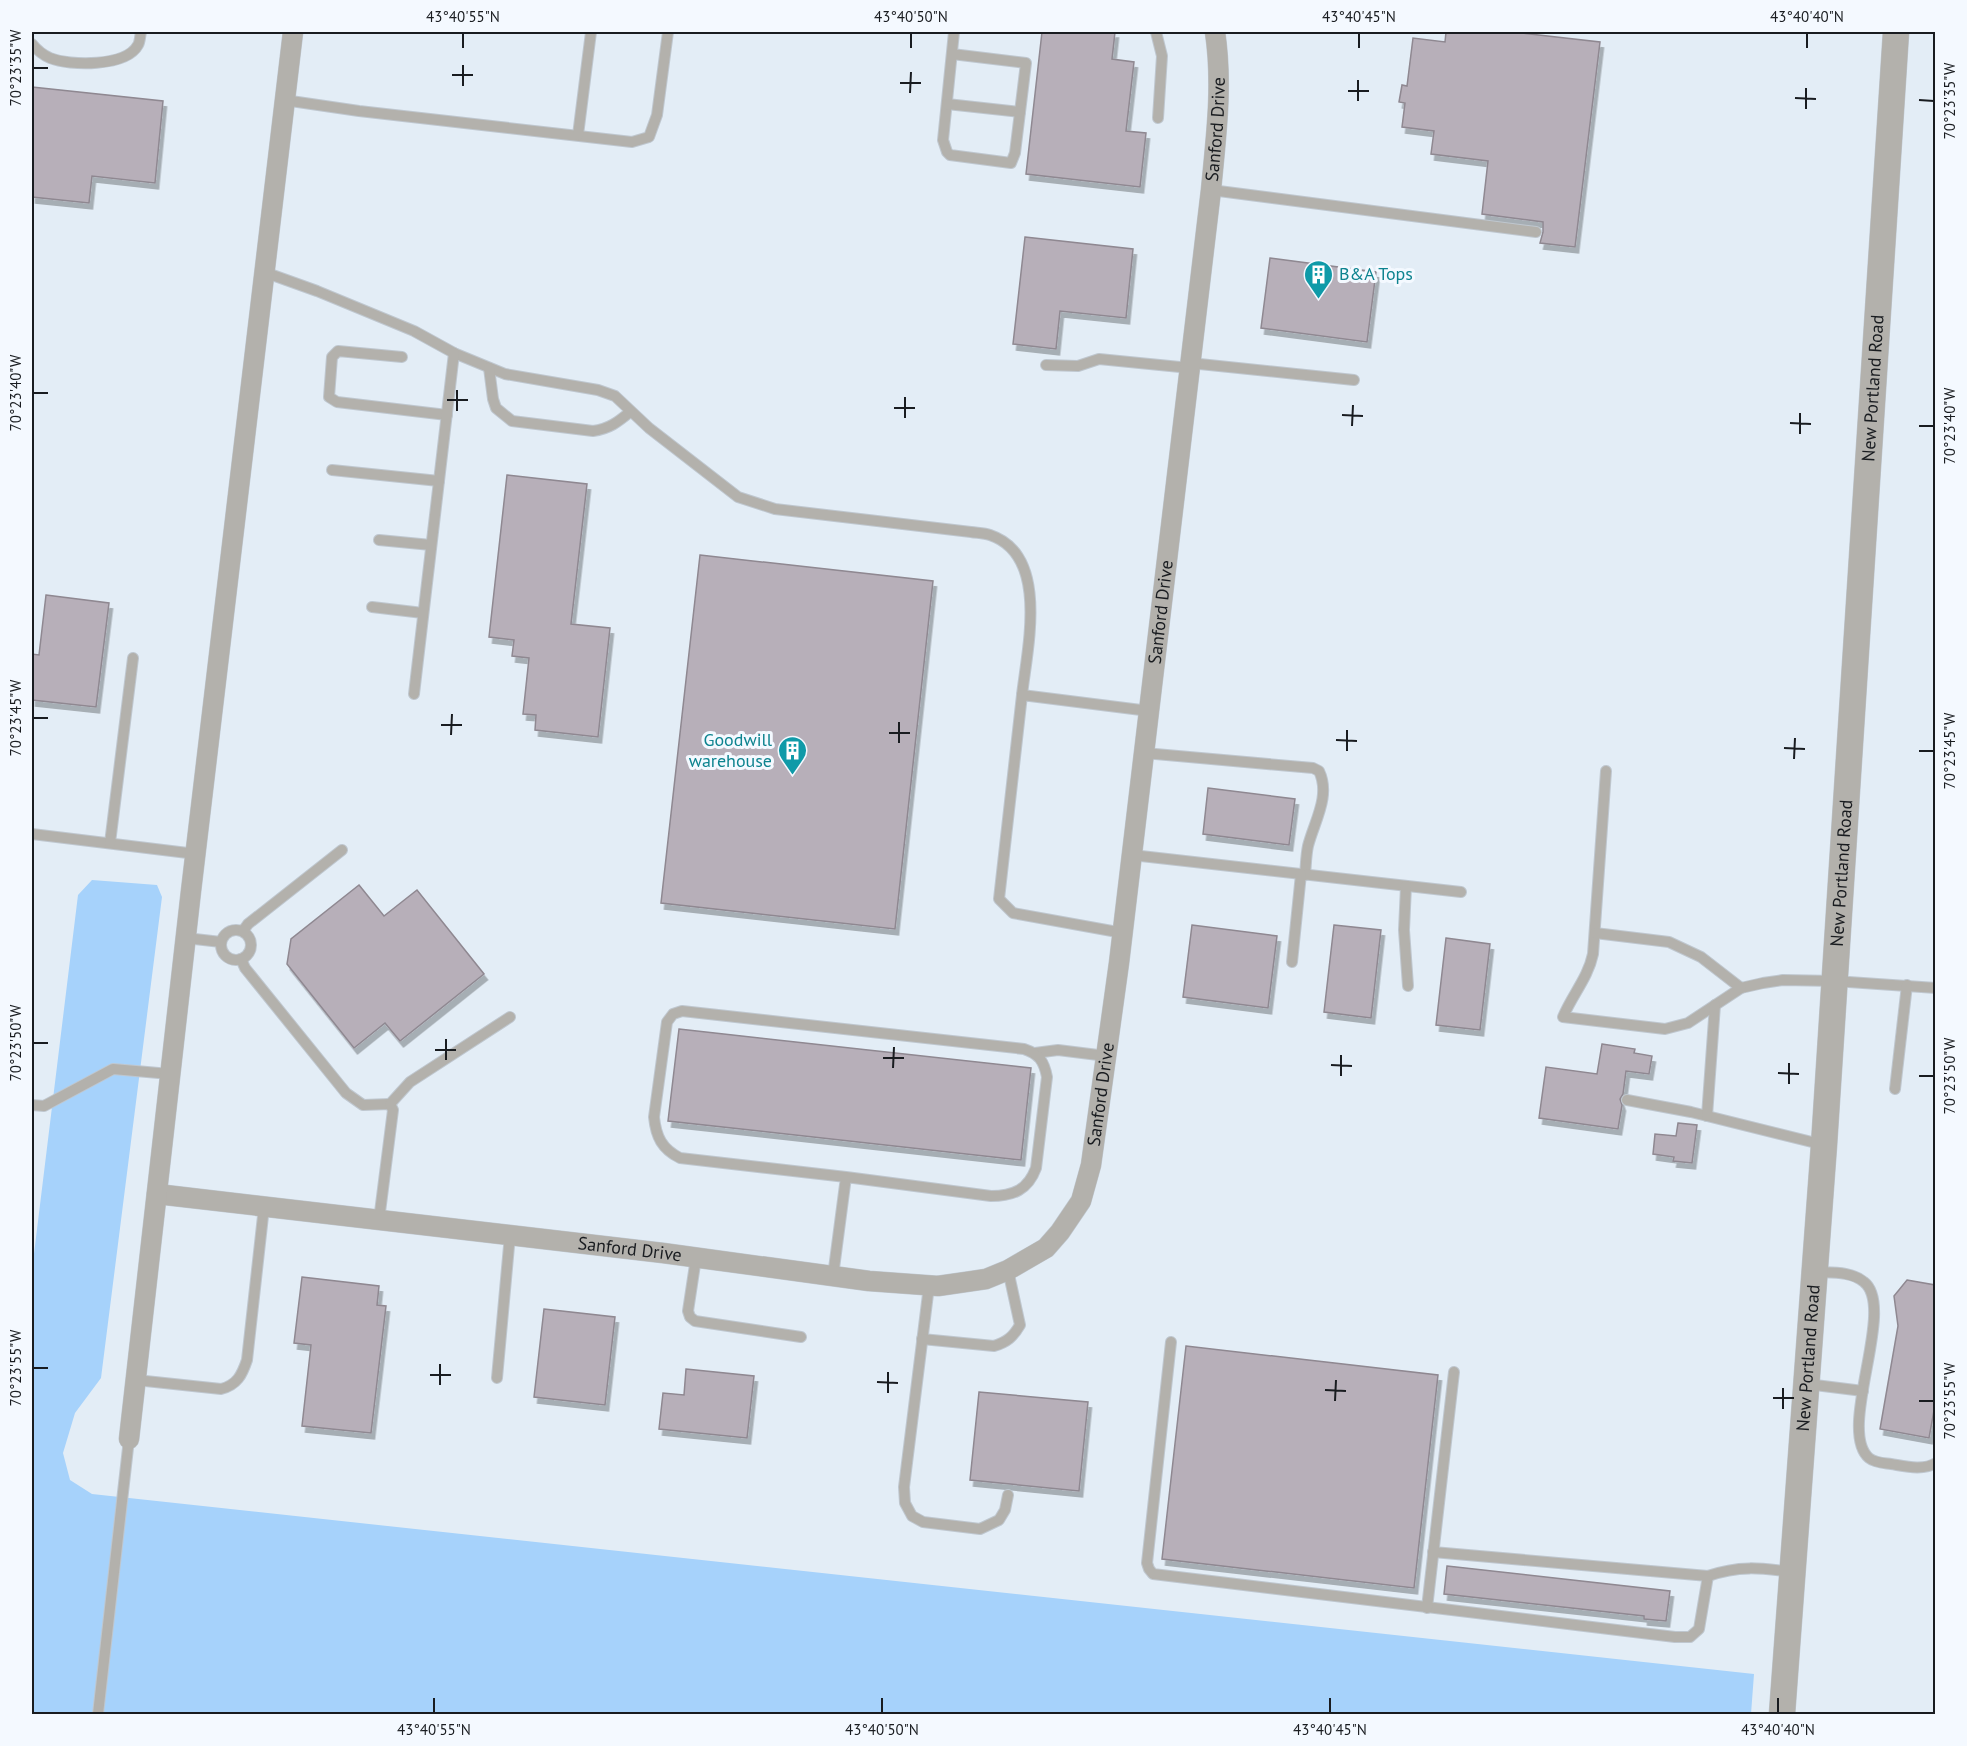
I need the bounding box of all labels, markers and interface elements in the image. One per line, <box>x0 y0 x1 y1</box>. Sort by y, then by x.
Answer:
text: 43°40'55"N <box>426 7 500 26</box>
text: 43°40'50"N <box>874 7 948 26</box>
text: 43°40'45"N <box>1322 7 1396 26</box>
text: 43°40'40"N <box>1770 7 1844 26</box>
text: 70°23'35"W <box>6 29 25 106</box>
text: 70°23'35"W <box>1940 62 1959 139</box>
street label: Sanford Drive <box>1200 77 1230 183</box>
building icon: B&A Tops <box>1302 258 1334 300</box>
place label: B&A Tops <box>1339 262 1413 285</box>
street label: New Portland Road <box>1856 314 1889 462</box>
text: 70°23'40"W <box>6 354 25 431</box>
text: 70°23'40"W <box>1940 387 1959 464</box>
street label: Sanford Drive <box>1143 559 1178 665</box>
text: 70°23'45"W <box>6 679 25 756</box>
text: 70°23'45"W <box>1940 712 1959 789</box>
place label: Goodwill warehouse <box>689 728 773 772</box>
building icon: Goodwill warehouse <box>777 734 809 776</box>
street label: New Portland Road <box>1825 799 1857 947</box>
text: 70°23'50"W <box>6 1004 25 1081</box>
text: 70°23'50"W <box>1940 1037 1959 1114</box>
street label: Sanford Drive <box>1082 1041 1119 1148</box>
street label: Sanford Drive <box>577 1231 683 1266</box>
street label: New Portland Road <box>1791 1284 1825 1432</box>
text: 70°23'55"W <box>6 1329 25 1406</box>
text: 70°23'55"W <box>1940 1362 1959 1439</box>
text: 43°40'55"N <box>397 1720 471 1739</box>
text: 43°40'50"N <box>845 1720 919 1739</box>
text: 43°40'45"N <box>1293 1720 1367 1739</box>
text: 43°40'40"N <box>1741 1720 1815 1739</box>

